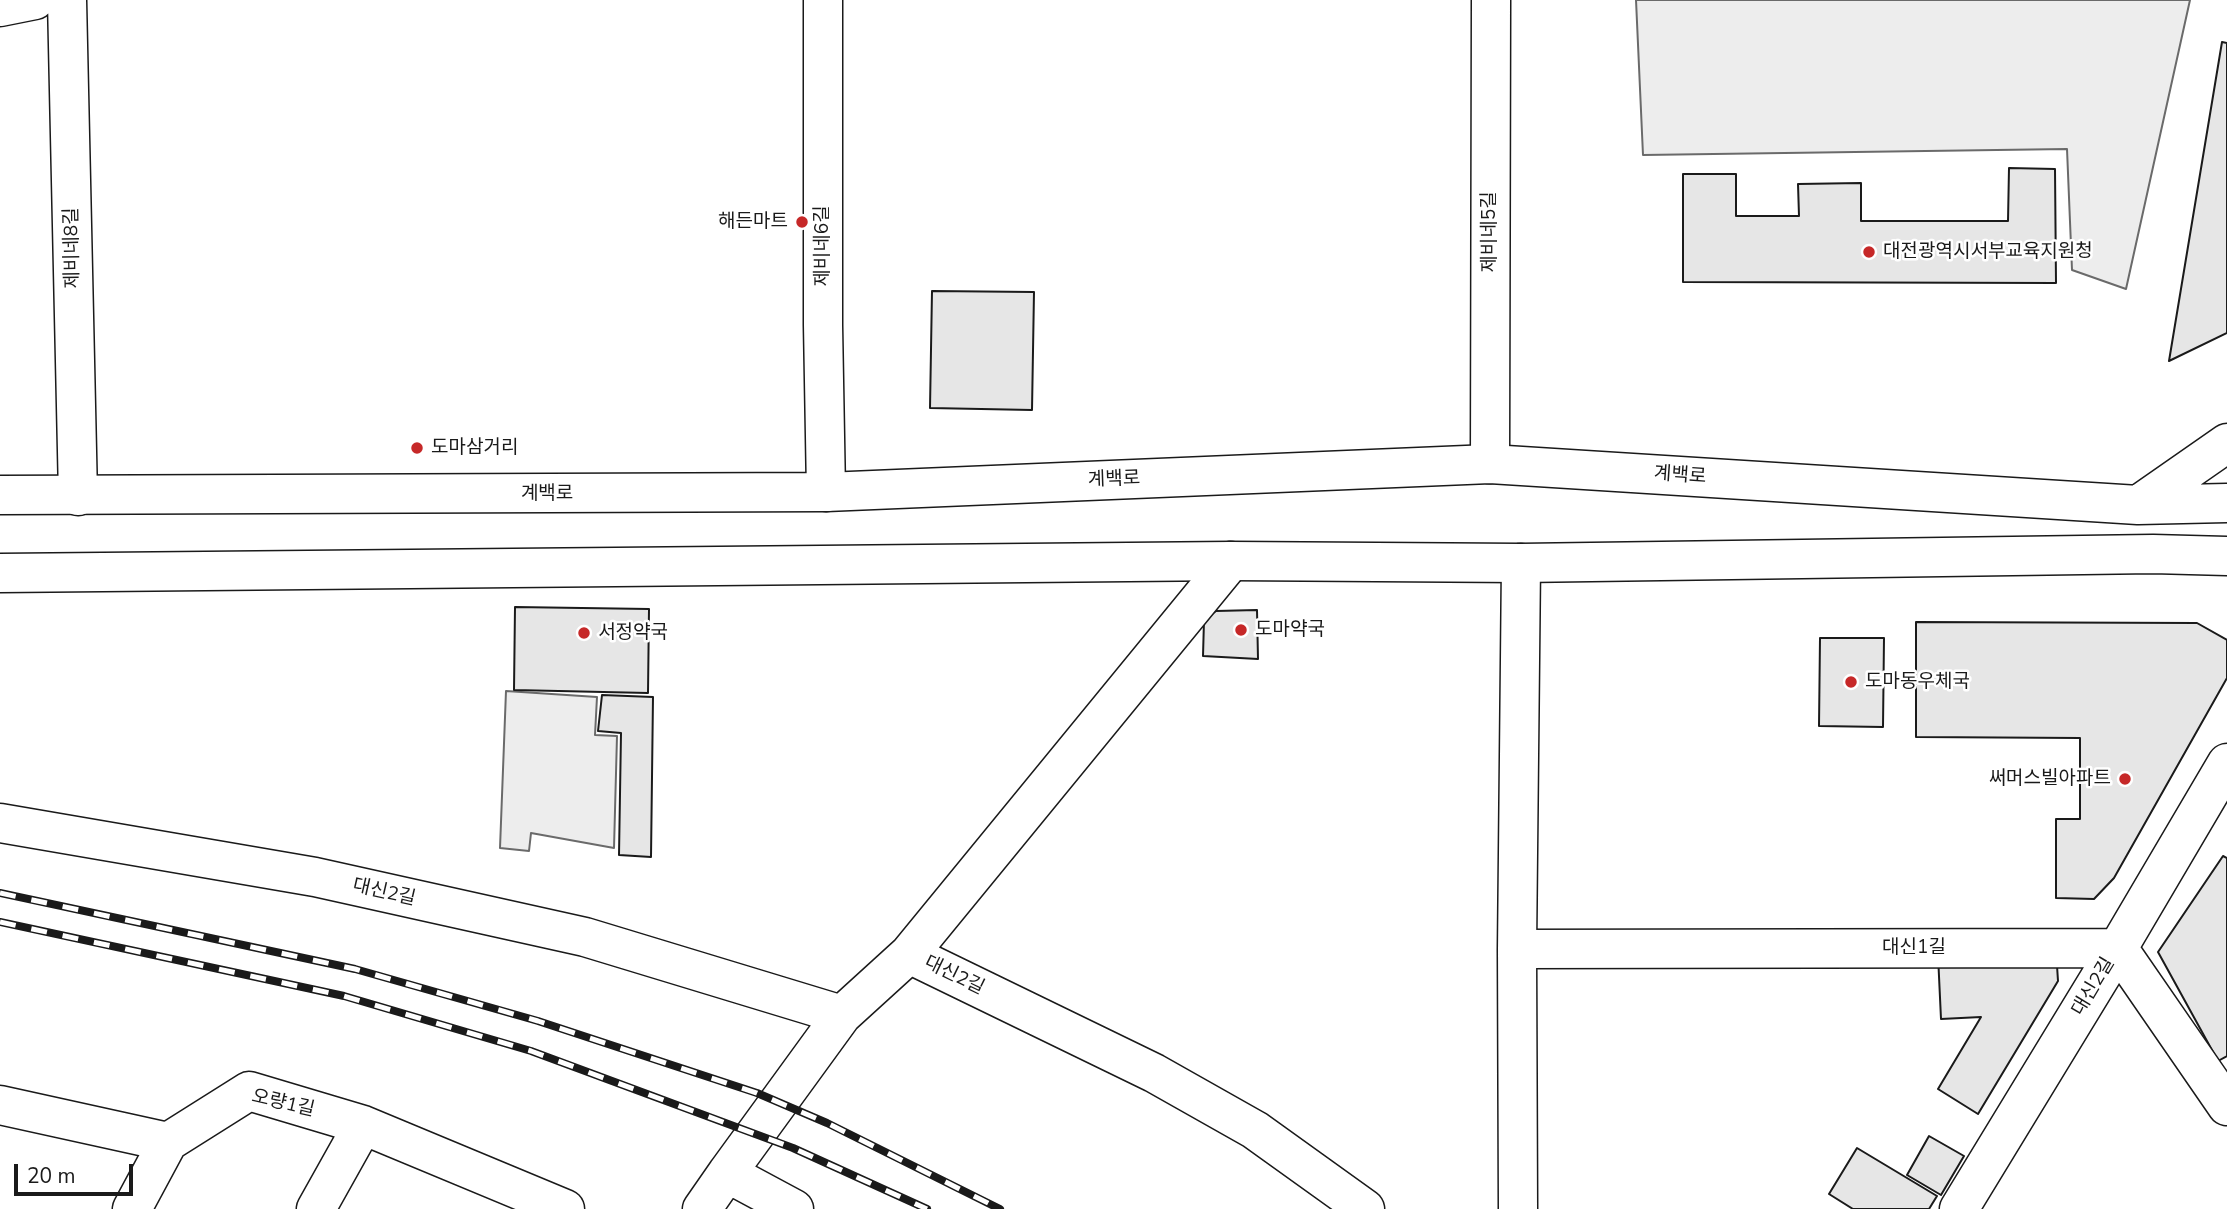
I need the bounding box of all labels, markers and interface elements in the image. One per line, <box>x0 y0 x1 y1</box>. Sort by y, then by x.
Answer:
street label: 제비네5길 <box>1479 191 1501 273</box>
street label: 제비네6길 <box>812 205 834 287</box>
street label: 제비네8길 <box>61 207 85 289</box>
place label: 해든마트 <box>718 211 788 233</box>
marker: 해든마트 <box>794 214 810 230</box>
place label: 대전광역시서부교육지원청 <box>1883 241 2093 263</box>
marker: 대전광역시서부교육지원청 <box>1861 244 1877 260</box>
place label: 도마삼거리 <box>431 437 518 459</box>
marker: 도마삼거리 <box>409 440 425 456</box>
street label: 계백로 <box>1653 463 1707 489</box>
street label: 계백로 <box>1087 468 1141 492</box>
street label: 계백로 <box>521 483 573 505</box>
place label: 도마약국 <box>1255 619 1325 641</box>
place label: 서정약국 <box>598 622 668 644</box>
marker: 도마약국 <box>1233 622 1249 638</box>
marker: 서정약국 <box>576 625 592 641</box>
place label: 도마동우체국 <box>1865 671 1970 693</box>
marker: 도마동우체국 <box>1843 674 1859 690</box>
place label: 써머스빌아파트 <box>1989 768 2111 790</box>
marker: 써머스빌아파트 <box>2117 771 2133 787</box>
street label: 대신2길 <box>350 875 418 911</box>
street label: 대신1길 <box>1882 937 1946 959</box>
street label: 대신2길 <box>920 952 988 1000</box>
street label: 대신2길 <box>2068 954 2120 1020</box>
street label: 오량1길 <box>249 1086 317 1122</box>
scale bar <box>18 1150 136 1194</box>
text: 20 m <box>27 1162 76 1190</box>

